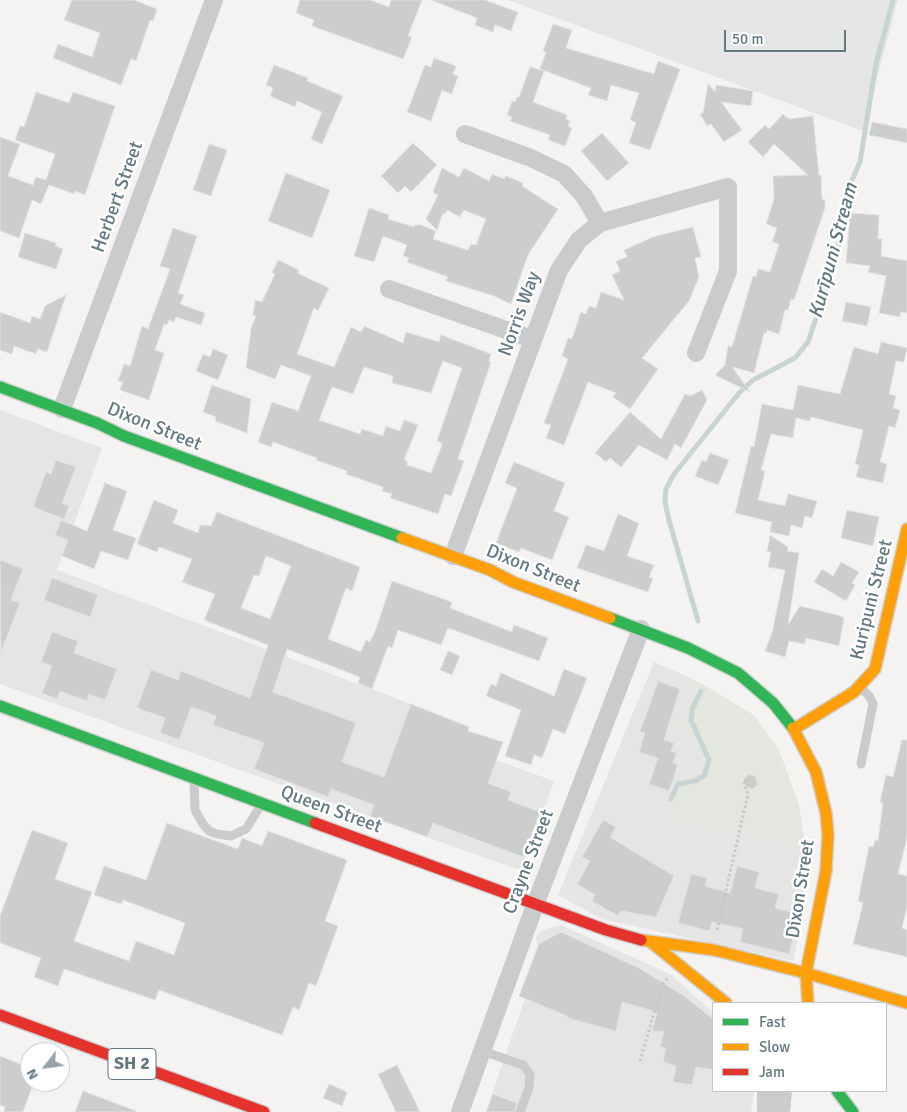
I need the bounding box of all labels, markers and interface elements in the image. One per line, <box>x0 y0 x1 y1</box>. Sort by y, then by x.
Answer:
scale bar <box>727 20 850 52</box>
text: 50 m <box>732 30 763 48</box>
street label: Herbert Street <box>87 138 149 256</box>
water label: Kurīpuni Stream <box>804 181 864 321</box>
street label: Norris Way <box>494 269 546 359</box>
street label: Dixon Street <box>104 398 204 456</box>
street label: Kuripuni Street <box>846 537 898 663</box>
street label: Dixon Street <box>483 540 583 598</box>
street label: Queen Street <box>277 781 385 839</box>
street label: Crayne Street <box>499 806 559 918</box>
street label: Dixon Street <box>782 838 820 940</box>
legend <box>712 1002 887 1092</box>
text: Fast <box>759 1013 786 1031</box>
text: Slow <box>759 1038 790 1056</box>
north arrow <box>20 1042 70 1092</box>
road number: SH 2 <box>108 1048 156 1080</box>
text: Jam <box>759 1063 785 1081</box>
text: N <box>23 1066 42 1083</box>

